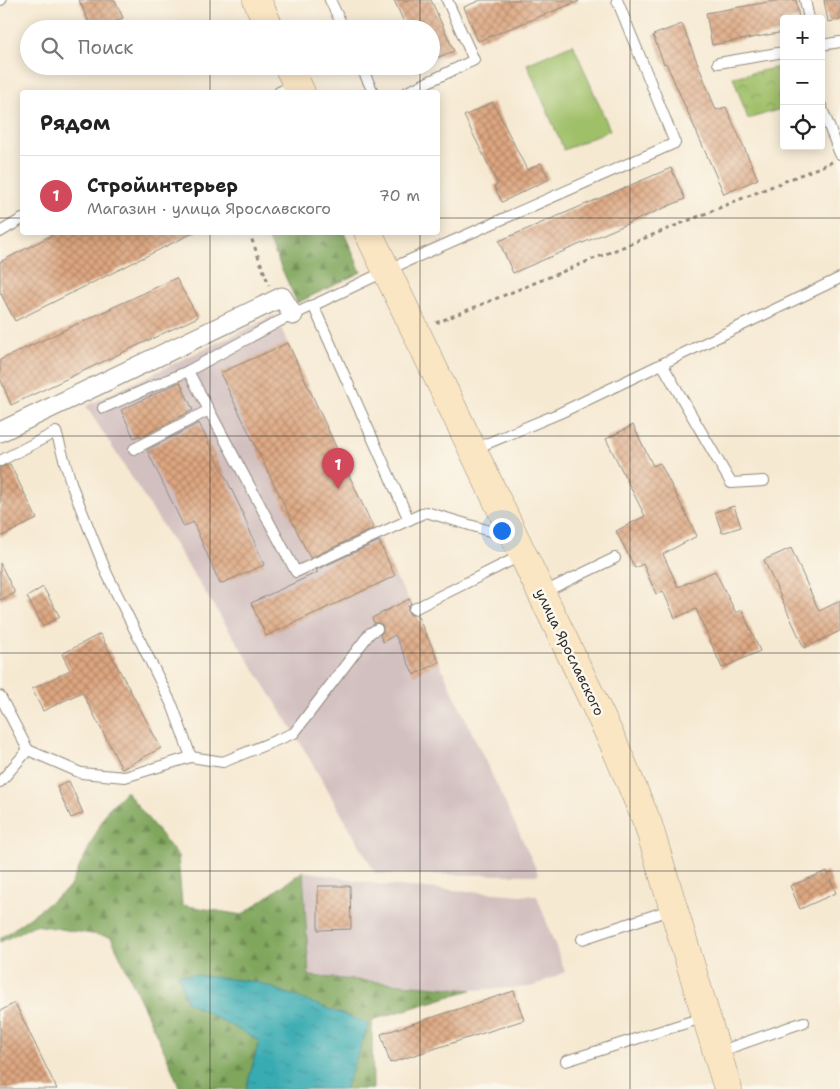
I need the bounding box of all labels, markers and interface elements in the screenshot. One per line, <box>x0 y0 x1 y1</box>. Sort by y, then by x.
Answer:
map controls <box>780 15 825 150</box>
button: + <box>780 15 825 60</box>
search box <box>20 20 440 75</box>
icon: search <box>38 34 66 62</box>
text: Поиск <box>78 35 133 60</box>
button: − <box>780 60 825 105</box>
button: locate <box>780 105 825 150</box>
text: Рядом <box>40 109 110 137</box>
text: Стройинтерьер <box>87 173 238 198</box>
text: 1 <box>52 185 60 206</box>
text: 70 m <box>379 185 420 206</box>
text: Магазин · улица Ярославского <box>87 198 331 219</box>
pin: 1 <box>322 448 354 489</box>
your location <box>489 518 515 544</box>
street label: улица Ярославского <box>531 585 609 719</box>

